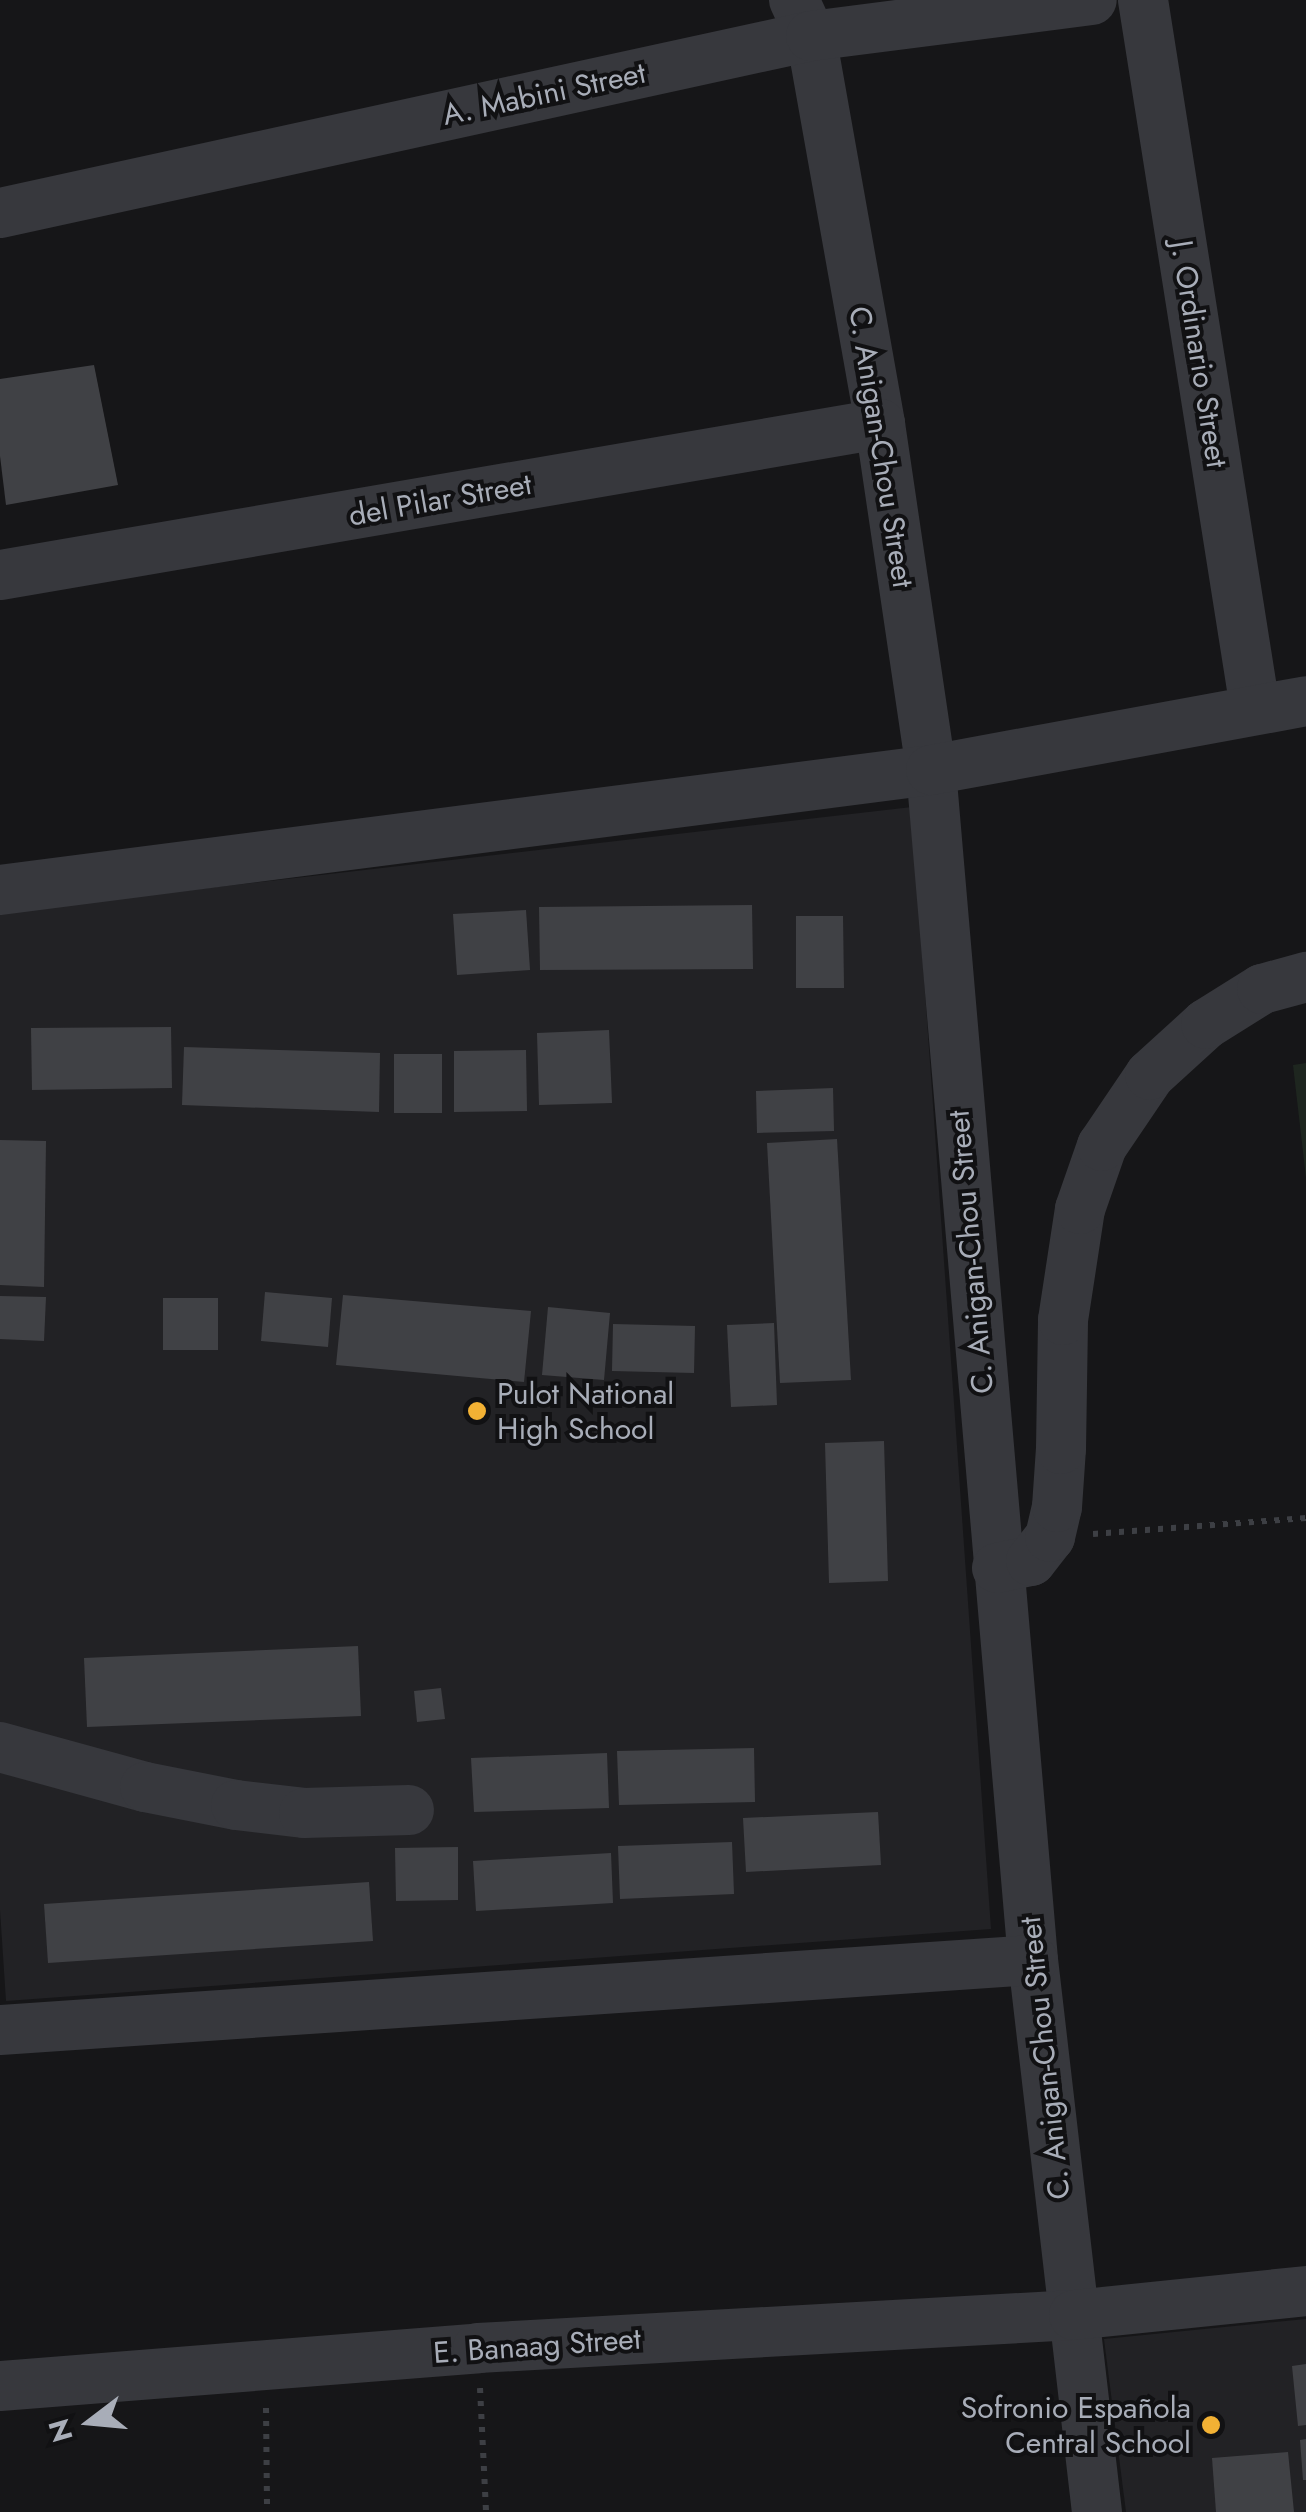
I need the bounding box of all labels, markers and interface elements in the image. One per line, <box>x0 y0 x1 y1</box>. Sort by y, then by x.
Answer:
street label: A. Mabini Street <box>439 55 649 133</box>
street label: J. Ordinario Street <box>1163 238 1235 470</box>
street label: C. Anigan-Chou Street <box>841 304 921 590</box>
street label: del Pilar Street <box>346 466 534 534</box>
street label: C. Anigan-Chou Street <box>941 1109 1001 1395</box>
place label: Pulot National High School <box>497 1376 674 1446</box>
marker: Pulot National High School <box>466 1400 488 1422</box>
street label: C. Anigan-Chou Street <box>1012 1915 1078 2201</box>
street label: E. Banaag Street <box>432 2321 642 2371</box>
north arrow <box>40 2372 140 2472</box>
place label: Sofronio Española Central School <box>961 2390 1191 2460</box>
text: N <box>38 2414 83 2447</box>
marker: Sofronio Española Central School <box>1200 2414 1222 2436</box>

